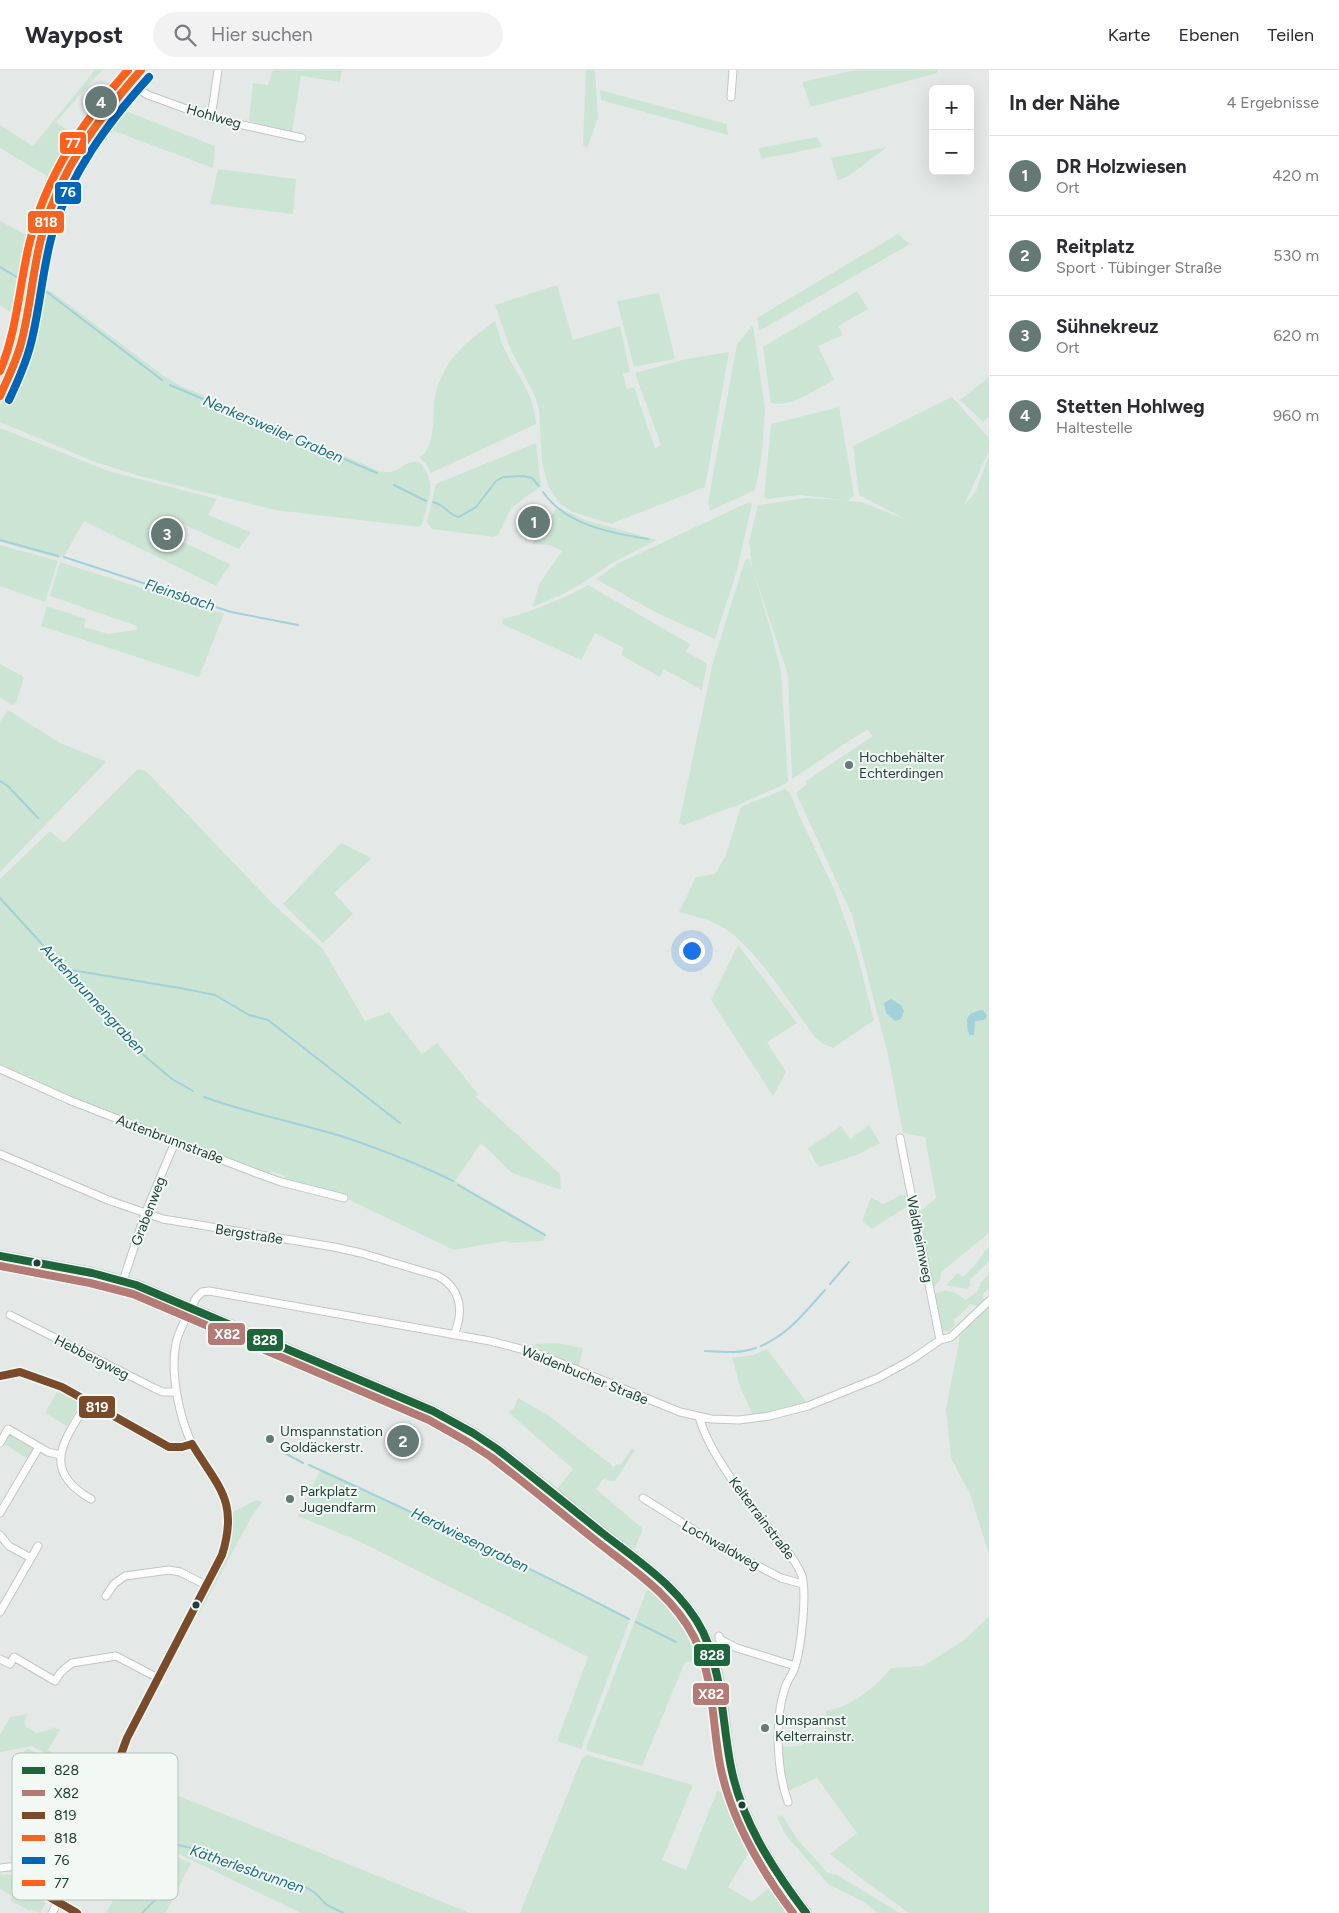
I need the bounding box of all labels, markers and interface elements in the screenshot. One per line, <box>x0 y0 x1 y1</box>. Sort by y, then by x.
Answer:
search box <box>153 12 503 57</box>
text: Waypost <box>25 20 123 49</box>
icon: search <box>171 21 199 49</box>
text: Hier suchen <box>211 23 313 46</box>
text: Karte <box>1108 24 1150 46</box>
text: Ebenen <box>1178 24 1239 46</box>
text: Teilen <box>1267 24 1314 46</box>
pin: 4 <box>85 83 117 121</box>
map controls <box>929 85 974 175</box>
button: + <box>929 85 974 130</box>
text: In der Nähe <box>1009 90 1120 115</box>
text: 4 Ergebnisse <box>1226 93 1319 112</box>
street label: Hohlweg <box>185 101 243 132</box>
button: − <box>929 130 974 175</box>
line badge: 77 <box>59 131 87 155</box>
text: 77 <box>65 135 81 152</box>
text: DR Holzwiesen <box>1056 155 1187 178</box>
text: 1 <box>1022 166 1028 185</box>
text: 420 m <box>1272 166 1319 185</box>
text: Ort <box>1056 178 1080 197</box>
line badge: 76 <box>54 181 82 205</box>
text: 76 <box>60 184 76 201</box>
line badge: 818 <box>27 210 65 234</box>
text: 818 <box>34 214 58 231</box>
text: Reitplatz <box>1056 235 1134 258</box>
text: 2 <box>1020 246 1030 265</box>
text: 530 m <box>1273 246 1319 265</box>
text: Sport · Tübinger Straße <box>1056 258 1222 277</box>
text: Sühnekreuz <box>1056 315 1158 338</box>
text: 3 <box>1021 326 1029 345</box>
text: 620 m <box>1273 326 1319 345</box>
text: Ort <box>1056 338 1080 357</box>
water label: Nenkersweiler Graben <box>200 391 346 467</box>
text: Stetten Hohlweg <box>1056 395 1205 418</box>
text: 4 <box>1020 406 1030 425</box>
text: 960 m <box>1273 406 1319 425</box>
text: Haltestelle <box>1056 418 1132 437</box>
pin: 1 <box>518 503 550 541</box>
pin: 3 <box>151 515 183 553</box>
water label: Fleinsbach <box>143 575 217 615</box>
place label: Hochbehälter Echterdingen <box>859 749 945 782</box>
marker: Hochbehälter Echterdingen <box>843 759 855 771</box>
your location <box>679 938 705 964</box>
water label: Autenbrunnengraben <box>36 939 149 1058</box>
street label: Autenbrunnstraße <box>114 1111 226 1168</box>
street label: Grabenweg <box>127 1174 169 1248</box>
street label: Waldheimweg <box>903 1194 936 1284</box>
street label: Bergstraße <box>214 1221 284 1248</box>
unlabelled marker <box>32 1258 42 1268</box>
line badge: X82 <box>207 1322 246 1346</box>
text: X82 <box>214 1326 240 1343</box>
line badge: 828 <box>246 1328 284 1352</box>
street label: Hebbergweg <box>51 1331 132 1384</box>
text: 828 <box>252 1332 278 1349</box>
street label: Waldenbucher Straße <box>519 1342 651 1409</box>
line badge: 819 <box>78 1395 116 1419</box>
text: 819 <box>86 1399 108 1416</box>
pin: 2 <box>387 1422 419 1460</box>
place label: Umspannstation Goldäckerstr. <box>280 1423 383 1456</box>
marker: Umspannstation Goldäckerstr. <box>264 1433 276 1445</box>
street label: Kelterrainstraße <box>725 1474 798 1563</box>
place label: Parkplatz Jugendfarm <box>300 1483 376 1516</box>
marker: Parkplatz Jugendfarm <box>284 1493 296 1505</box>
water label: Herdwiesengraben <box>408 1504 532 1576</box>
street label: Lochwaldweg <box>679 1517 763 1574</box>
unlabelled marker <box>191 1600 201 1610</box>
line badge: 828 <box>693 1643 731 1667</box>
text: 828 <box>699 1647 725 1664</box>
line badge: X82 <box>692 1682 730 1706</box>
text: X82 <box>698 1686 724 1703</box>
place label: Umspannst Kelterrainstr. <box>775 1712 854 1745</box>
marker: Umspannst Kelterrainstr. <box>759 1722 771 1734</box>
legend <box>12 1753 178 1900</box>
text: 828 <box>54 1762 79 1779</box>
text: X82 <box>54 1785 79 1802</box>
unlabelled marker <box>737 1800 747 1810</box>
text: 819 <box>54 1807 76 1824</box>
text: 818 <box>54 1830 77 1847</box>
water label: Kätherlesbrunnen <box>188 1841 306 1897</box>
text: 76 <box>54 1852 70 1869</box>
text: 77 <box>54 1875 70 1892</box>

